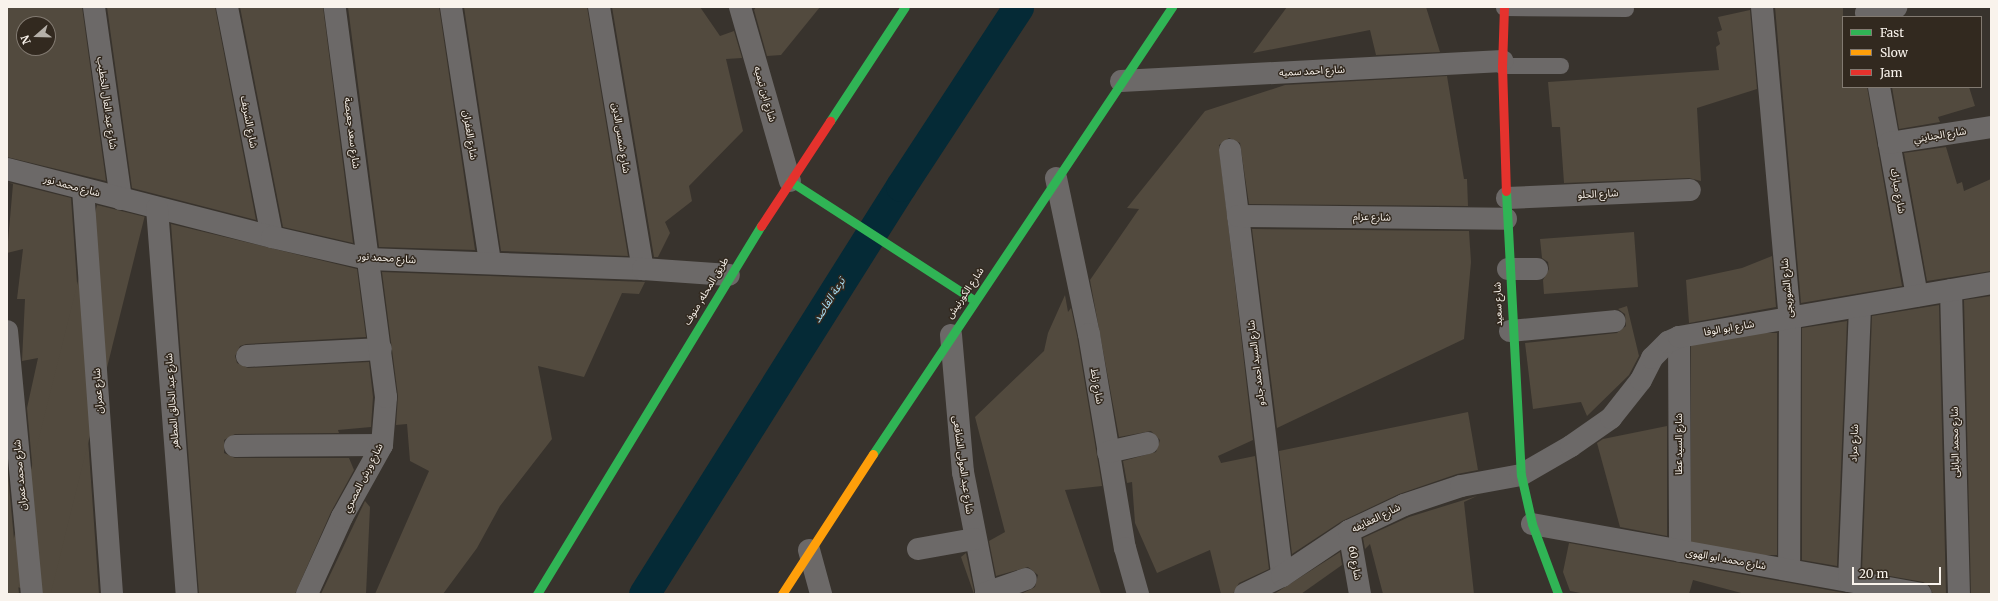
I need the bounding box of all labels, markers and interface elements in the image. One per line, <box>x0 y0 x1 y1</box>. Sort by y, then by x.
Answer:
north arrow <box>16 16 56 56</box>
legend <box>1842 16 1982 88</box>
text: Fast <box>1880 25 1904 40</box>
text: N <box>18 33 34 46</box>
text: Slow <box>1880 45 1908 60</box>
street label: شارع عبد العال الخطيب <box>95 56 119 150</box>
street label: شارع احمد سميه <box>1279 63 1345 79</box>
street label: شارع ابن تيميه <box>751 65 779 123</box>
text: Jam <box>1880 65 1902 80</box>
street label: شارع الشريف <box>238 95 260 149</box>
street label: شارع سعد جعيصة <box>342 97 362 169</box>
street label: شارع شمس الدين <box>610 102 632 174</box>
street label: شارع الغفران <box>460 109 480 161</box>
street label: شارع الجنايني <box>1913 125 1967 145</box>
street label: شارع مبارك <box>1888 167 1908 215</box>
street label: شارع محمد نور <box>42 173 102 199</box>
street label: شارع الحلو <box>1577 187 1619 201</box>
street label: شارع عزام <box>1353 211 1391 223</box>
street label: شارع محمد نور <box>358 250 416 266</box>
street label: طريق المحله, منوف <box>681 255 731 327</box>
street label: شارع الشوربجى <box>1778 258 1796 318</box>
street label: شارع الكورنيش <box>943 265 987 321</box>
water label: ترعة القاصد <box>810 275 848 325</box>
street label: شارع سعيد <box>1491 282 1505 326</box>
street label: شارع ابو الوفا <box>1703 318 1755 338</box>
street label: شارع السيد احمد جادو <box>1245 319 1267 407</box>
street label: شارع عبد الخالق المطاهر <box>163 353 181 449</box>
street label: شارع زلط <box>1088 367 1106 405</box>
street label: شارع عمران <box>90 368 106 414</box>
street label: شارع محمد البابلى <box>1948 406 1962 478</box>
street label: شارع السيد عطا <box>1673 413 1685 475</box>
street label: شارع عبد المولى الشافعى <box>950 415 976 515</box>
street label: شارع مراد <box>1847 424 1861 462</box>
street label: شارع محمد عمران <box>11 439 29 511</box>
street label: شارع ورش المصري <box>340 441 386 515</box>
street label: شارع العفايفه <box>1350 501 1402 535</box>
street label: شارع 60 <box>1346 545 1364 581</box>
street label: شارع محمد ابو الهوى <box>1685 546 1767 572</box>
scale bar <box>1854 559 1943 585</box>
text: 20 m <box>1859 566 1888 581</box>

